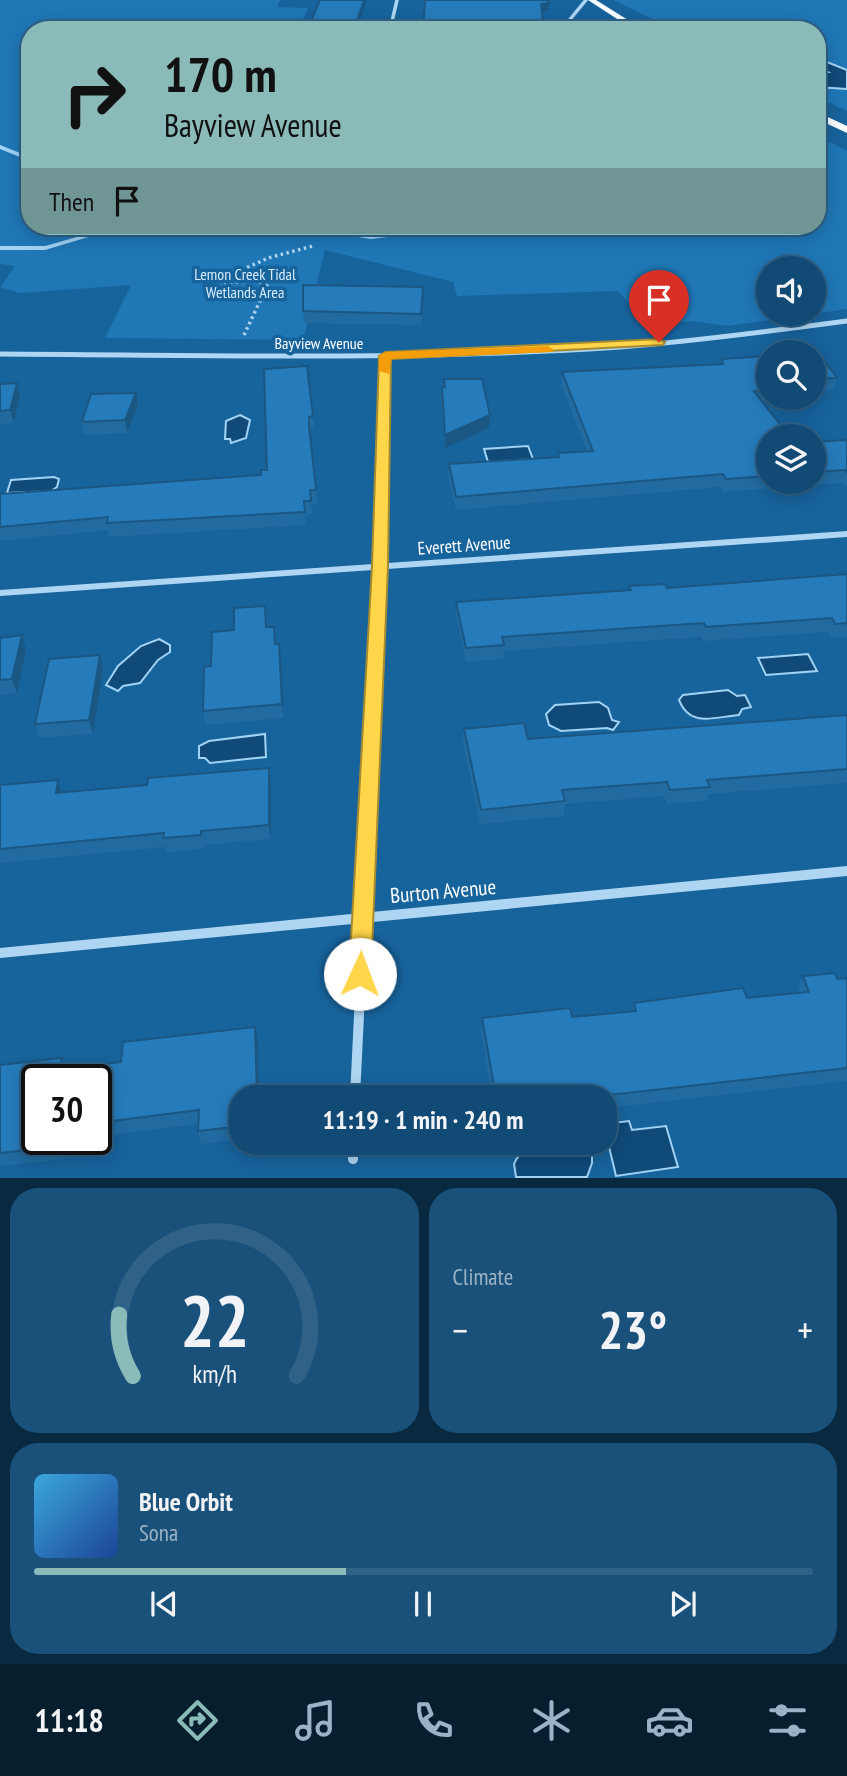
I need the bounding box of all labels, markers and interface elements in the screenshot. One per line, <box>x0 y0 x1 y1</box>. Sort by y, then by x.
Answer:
text: 170 m <box>164 42 277 106</box>
icon: right <box>49 49 140 140</box>
text: Bayview Avenue <box>164 104 342 146</box>
icon: arrive <box>108 182 146 220</box>
text: Then <box>49 185 94 218</box>
map controls <box>756 256 826 494</box>
button: sound <box>756 256 826 326</box>
park label: Lemon Creek Tidal Wetlands Area <box>194 264 296 302</box>
pin <box>629 270 689 342</box>
icon: arrive <box>640 281 678 319</box>
street label: Bayview Avenue <box>275 333 363 353</box>
button: search <box>756 340 826 410</box>
button: layers <box>756 424 826 494</box>
street label: Everett Avenue <box>417 530 511 560</box>
street label: Burton Avenue <box>389 873 497 909</box>
position arrow <box>323 937 397 1011</box>
speed limit sign: 30 <box>21 1064 112 1155</box>
text: 11:19 · 1 min · 240 m <box>323 1103 523 1136</box>
text: Climate <box>453 1262 513 1291</box>
text: 22 <box>179 1273 249 1367</box>
text: 23° <box>598 1296 667 1363</box>
text: − <box>453 1305 468 1354</box>
text: + <box>797 1305 813 1354</box>
text: km/h <box>192 1358 236 1390</box>
text: Blue Orbit <box>139 1485 233 1518</box>
text: Sona <box>139 1518 178 1547</box>
icon: previous <box>145 1585 183 1623</box>
icon: pause <box>404 1585 442 1623</box>
icon: next <box>664 1585 702 1623</box>
icon: directions <box>173 1696 222 1745</box>
icon: music <box>291 1696 340 1745</box>
icon: phone <box>409 1696 458 1745</box>
icon: climate <box>527 1696 576 1745</box>
icon: car <box>645 1696 694 1745</box>
icon: filters <box>763 1696 812 1745</box>
text: 11:18 <box>35 1699 104 1741</box>

